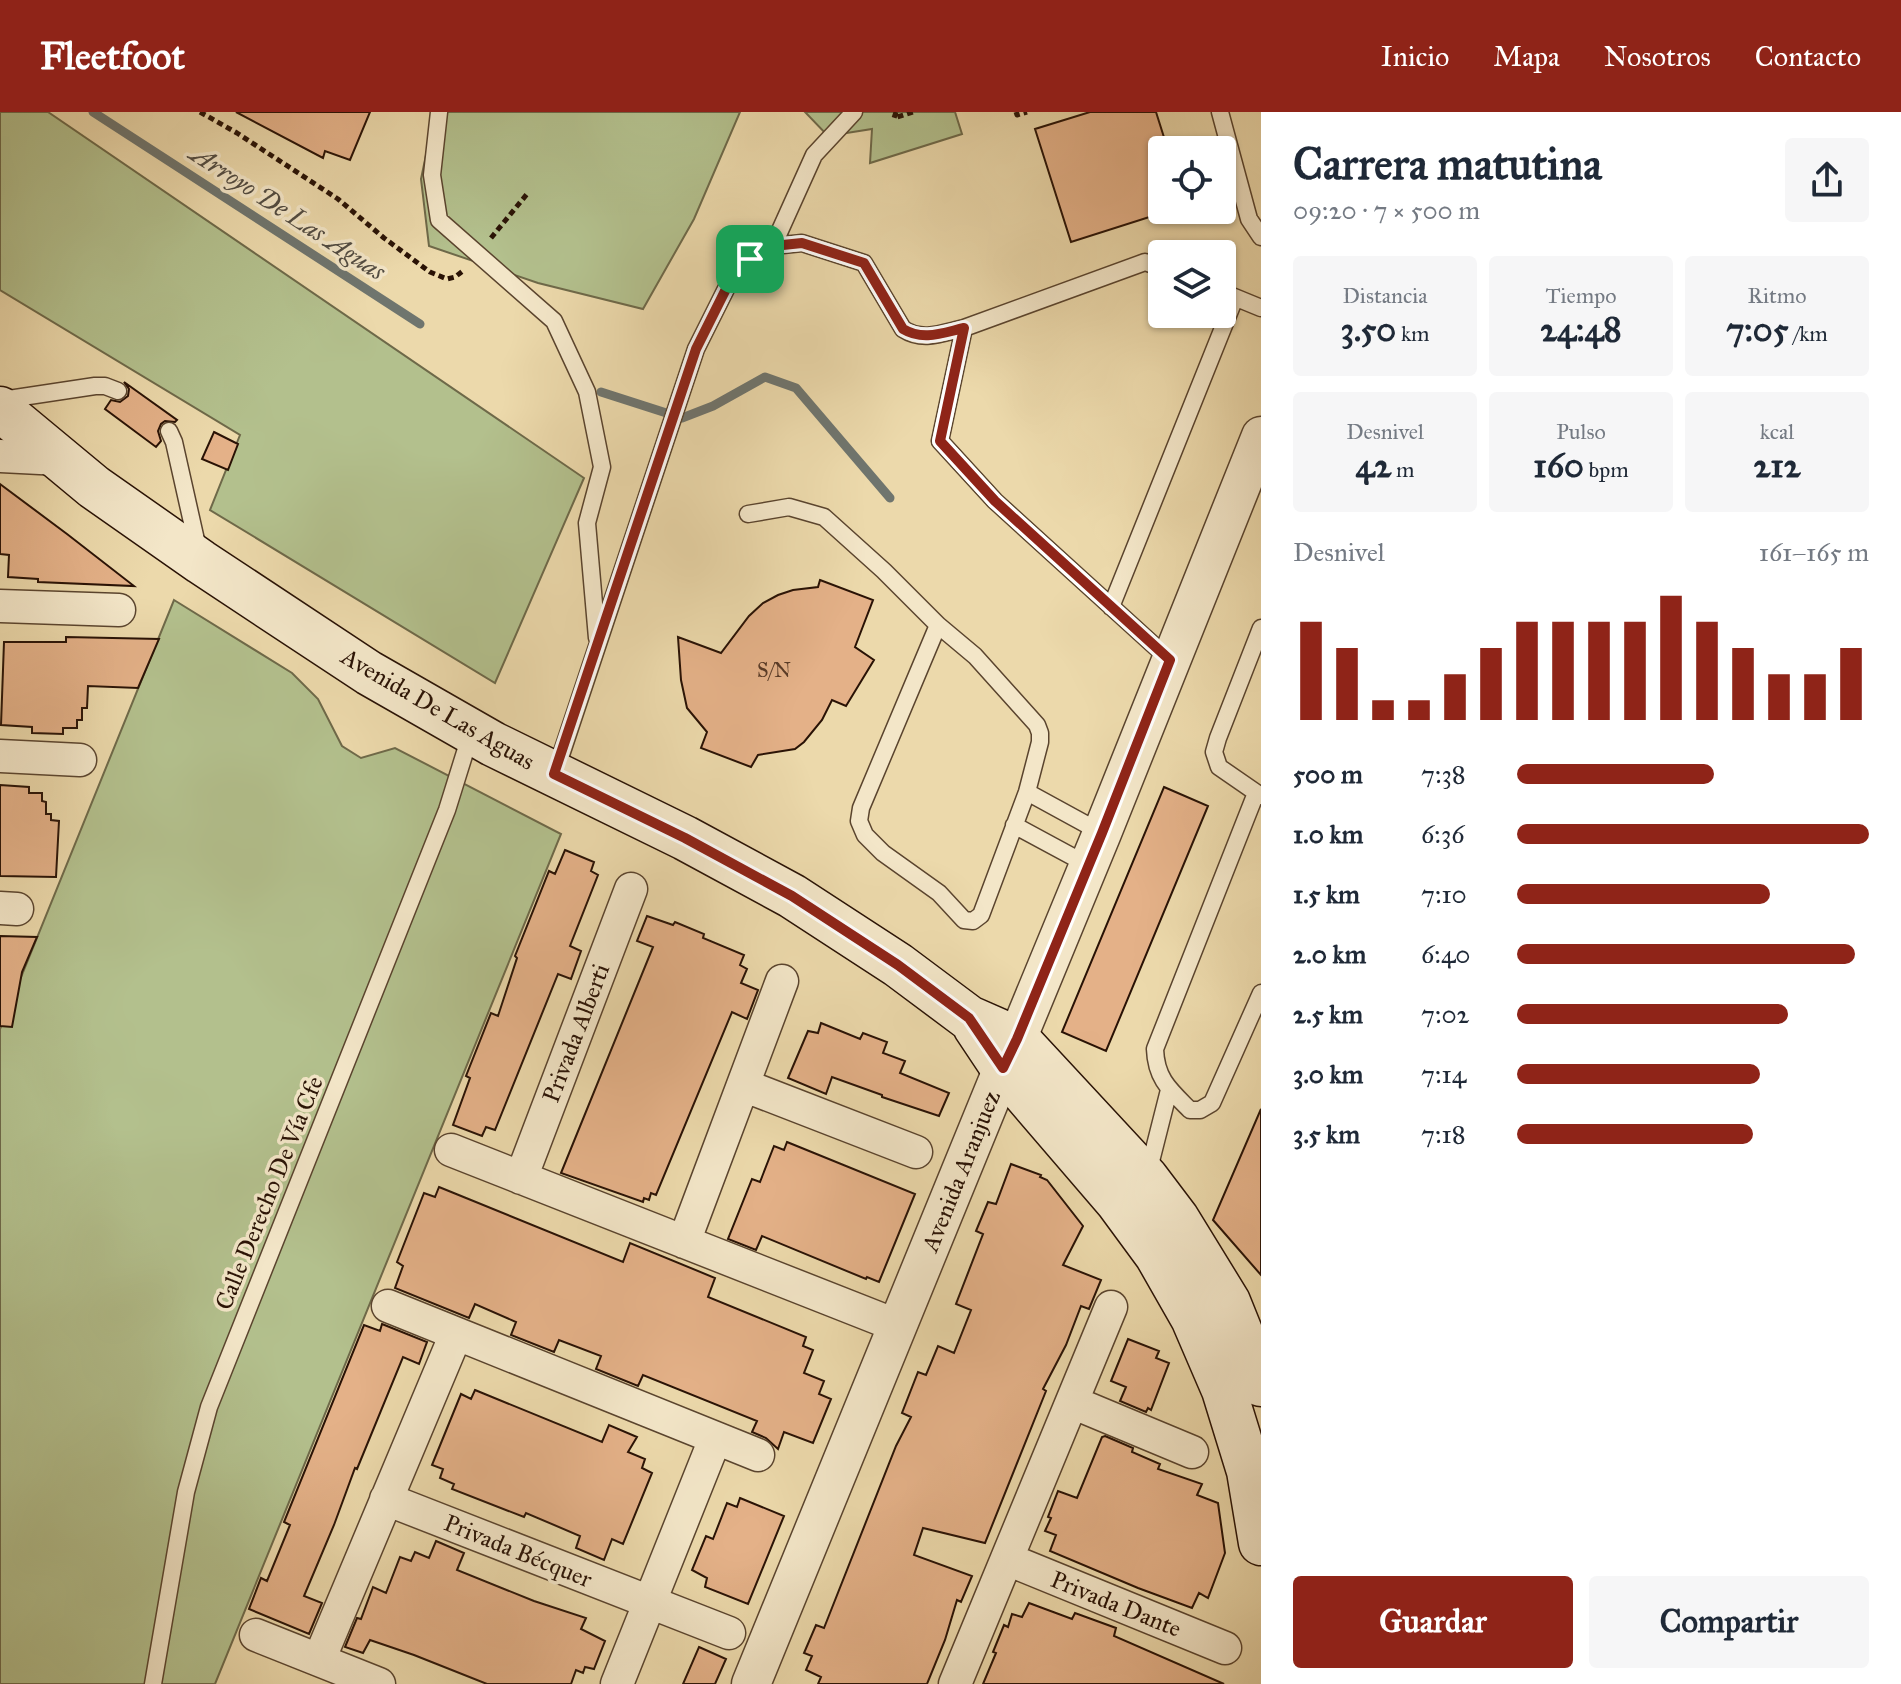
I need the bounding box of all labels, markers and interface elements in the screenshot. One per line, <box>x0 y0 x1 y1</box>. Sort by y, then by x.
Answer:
text: Fleetfoot <box>40 33 185 79</box>
text: Inicio <box>1381 39 1449 74</box>
text: Mapa <box>1493 39 1560 74</box>
text: Nosotros <box>1604 39 1711 74</box>
text: Contacto <box>1755 39 1861 74</box>
water label: Arroyo De Las Aguas <box>182 135 392 287</box>
map controls <box>1148 136 1236 328</box>
button: locate <box>1148 136 1236 224</box>
text: Carrera matutina <box>1293 137 1602 191</box>
button: share <box>1785 138 1869 222</box>
text: 09:20 · 7 × 500 m <box>1293 194 1480 226</box>
pin <box>716 225 784 293</box>
icon: arrive <box>728 237 772 281</box>
button: layers <box>1148 240 1236 328</box>
text: Distancia <box>1342 282 1428 309</box>
text: Tiempo <box>1546 282 1616 309</box>
text: Ritmo <box>1748 282 1806 309</box>
text: 3.50 <box>1340 309 1396 350</box>
text: 24:48 <box>1540 309 1622 350</box>
text: 7:05 <box>1726 309 1788 350</box>
text: km <box>1396 320 1430 347</box>
text: /km <box>1788 320 1828 347</box>
text: Desnivel <box>1346 418 1424 445</box>
text: Pulso <box>1556 418 1606 445</box>
text: kcal <box>1760 418 1794 445</box>
text: 42 <box>1356 445 1391 486</box>
text: 160 <box>1533 445 1584 486</box>
text: 212 <box>1754 445 1800 486</box>
text: m <box>1391 456 1414 483</box>
text: bpm <box>1584 456 1629 483</box>
text: Desnivel <box>1293 536 1385 568</box>
text: 161–165 m <box>1759 536 1869 568</box>
street label: Avenida De Las Aguas <box>335 641 540 777</box>
house number: S/N <box>757 658 791 682</box>
text: 500 m <box>1293 758 1363 790</box>
text: 7:38 <box>1421 758 1466 790</box>
text: 1.0 km <box>1293 818 1363 850</box>
text: 6:36 <box>1421 818 1465 850</box>
text: 1.5 km <box>1293 878 1360 910</box>
text: 7:10 <box>1421 878 1467 910</box>
text: 2.0 km <box>1293 938 1366 970</box>
text: 6:40 <box>1421 938 1471 970</box>
street label: Privada Alberti <box>536 959 616 1107</box>
text: 2.5 km <box>1293 998 1363 1030</box>
text: 7:02 <box>1421 998 1469 1030</box>
text: 3.0 km <box>1293 1058 1363 1090</box>
text: 7:14 <box>1421 1058 1466 1090</box>
street label: Calle Derecho De Vía Cfe <box>208 1072 330 1314</box>
street label: Avenida Aranjuez <box>915 1086 1007 1257</box>
text: 3.5 km <box>1293 1118 1360 1150</box>
text: 7:18 <box>1421 1118 1466 1150</box>
street label: Privada Bécquer <box>440 1508 596 1594</box>
street label: Privada Dante <box>1046 1564 1186 1644</box>
button: Guardar <box>1293 1576 1573 1668</box>
button: Compartir <box>1589 1576 1869 1668</box>

